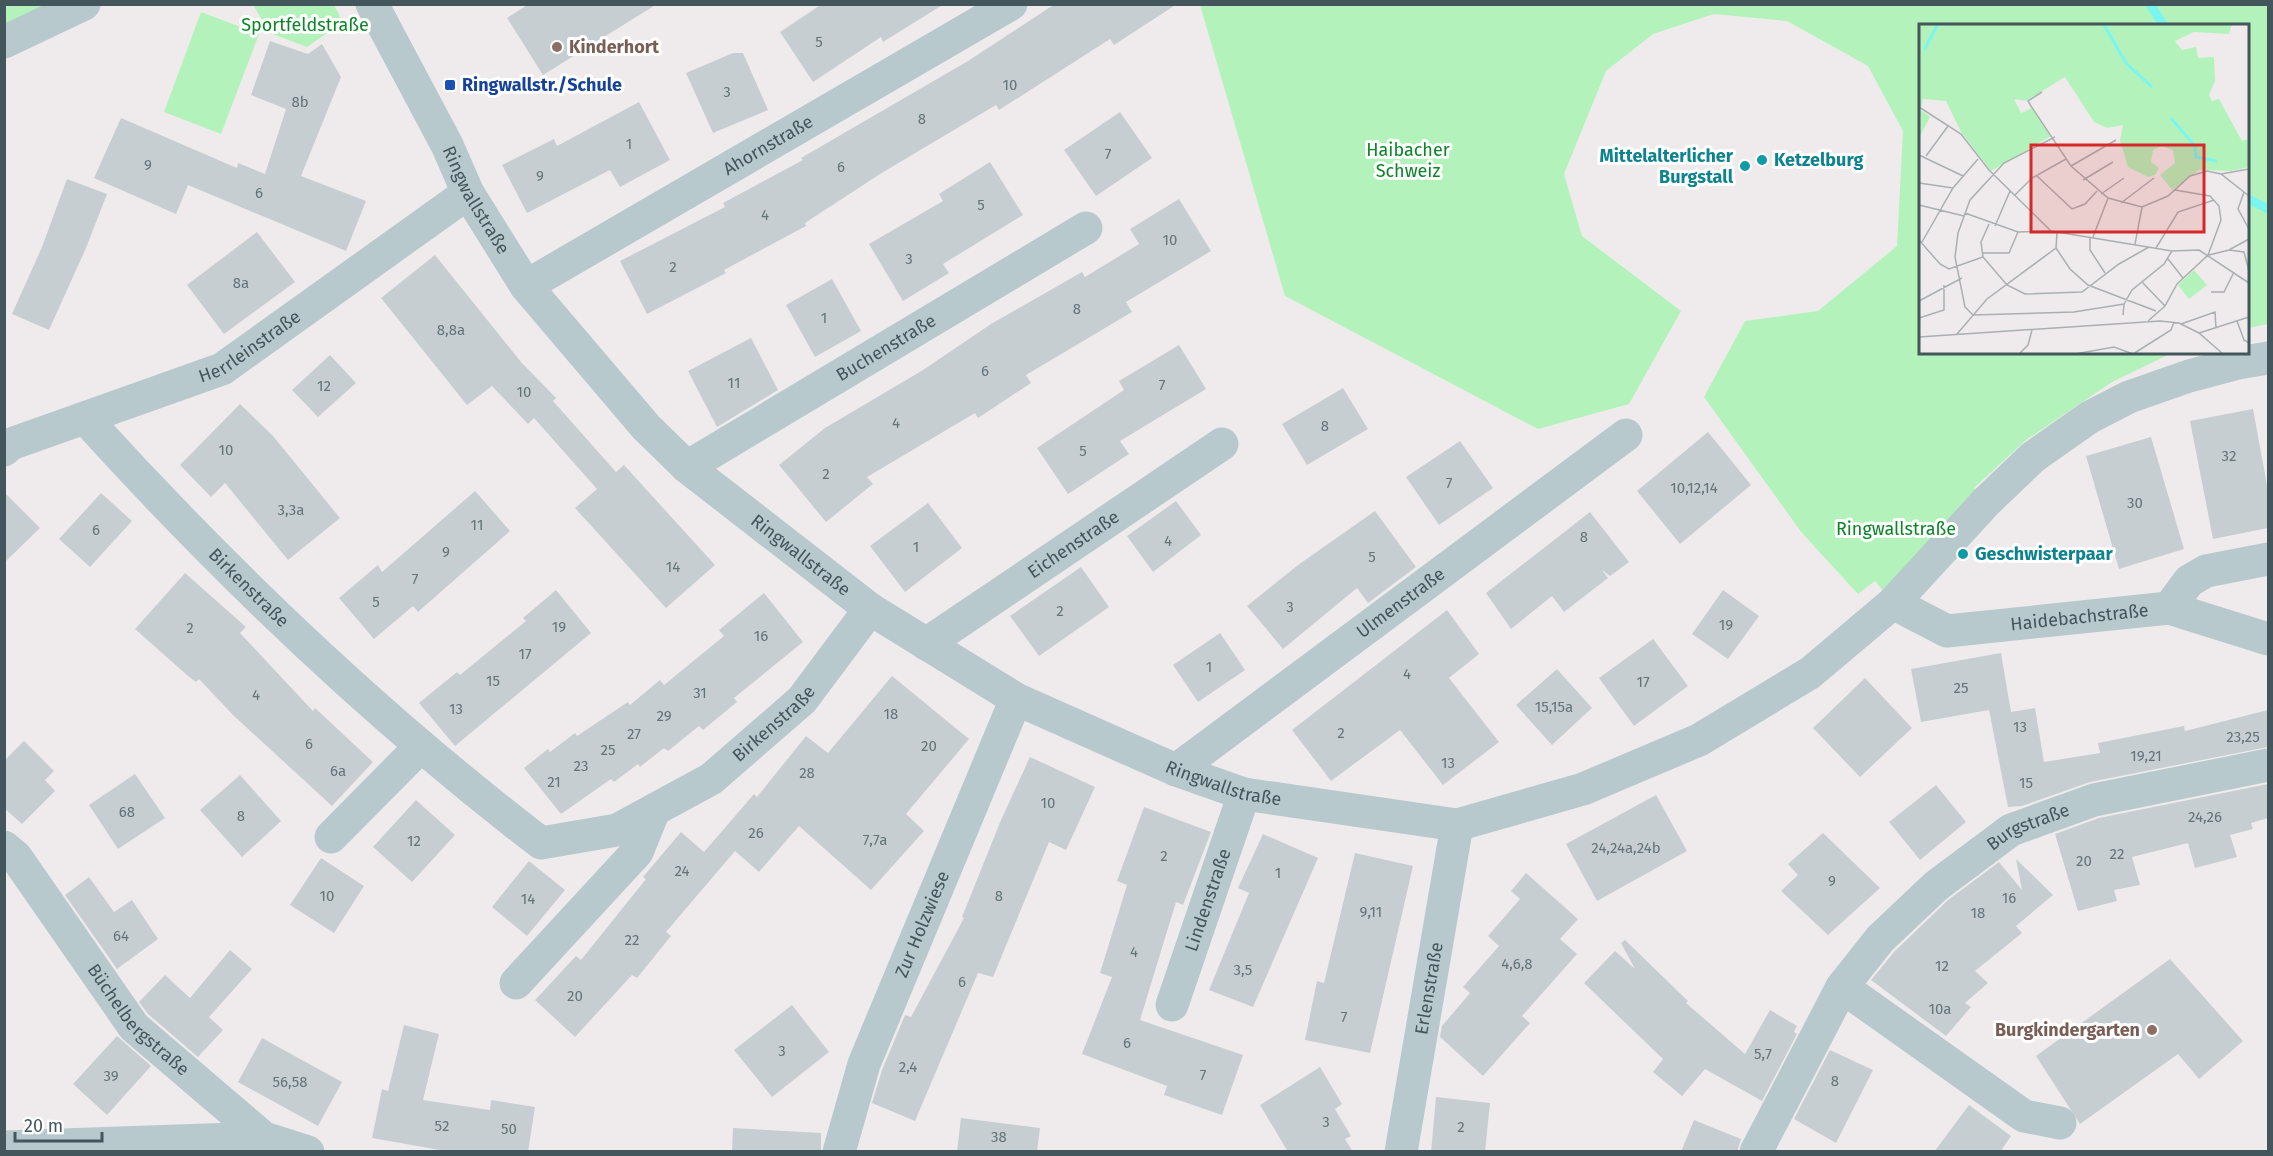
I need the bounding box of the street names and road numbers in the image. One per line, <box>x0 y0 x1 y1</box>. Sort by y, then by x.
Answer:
street label: Ahornstraße <box>719 111 817 180</box>
street label: Ringwallstraße <box>438 143 514 258</box>
street label: Herrleinstraße <box>195 305 305 387</box>
street label: Buchenstraße <box>832 309 940 386</box>
street label: Eichenstraße <box>1023 506 1123 583</box>
street label: Ringwallstraße <box>746 510 855 601</box>
street label: Birkenstraße <box>204 544 294 632</box>
street label: Ulmenstraße <box>1352 563 1449 643</box>
street label: Haidebachstraße <box>2009 599 2150 635</box>
street label: Birkenstraße <box>728 681 820 766</box>
street label: Ringwallstraße <box>1162 756 1283 810</box>
street label: Burgstraße <box>1982 799 2073 855</box>
street label: Lindenstraße <box>1180 846 1236 954</box>
street label: Zur Holzwiese <box>890 868 954 981</box>
street label: Erlenstraße <box>1410 940 1448 1036</box>
street label: Büchelbergstraße <box>83 960 194 1080</box>

